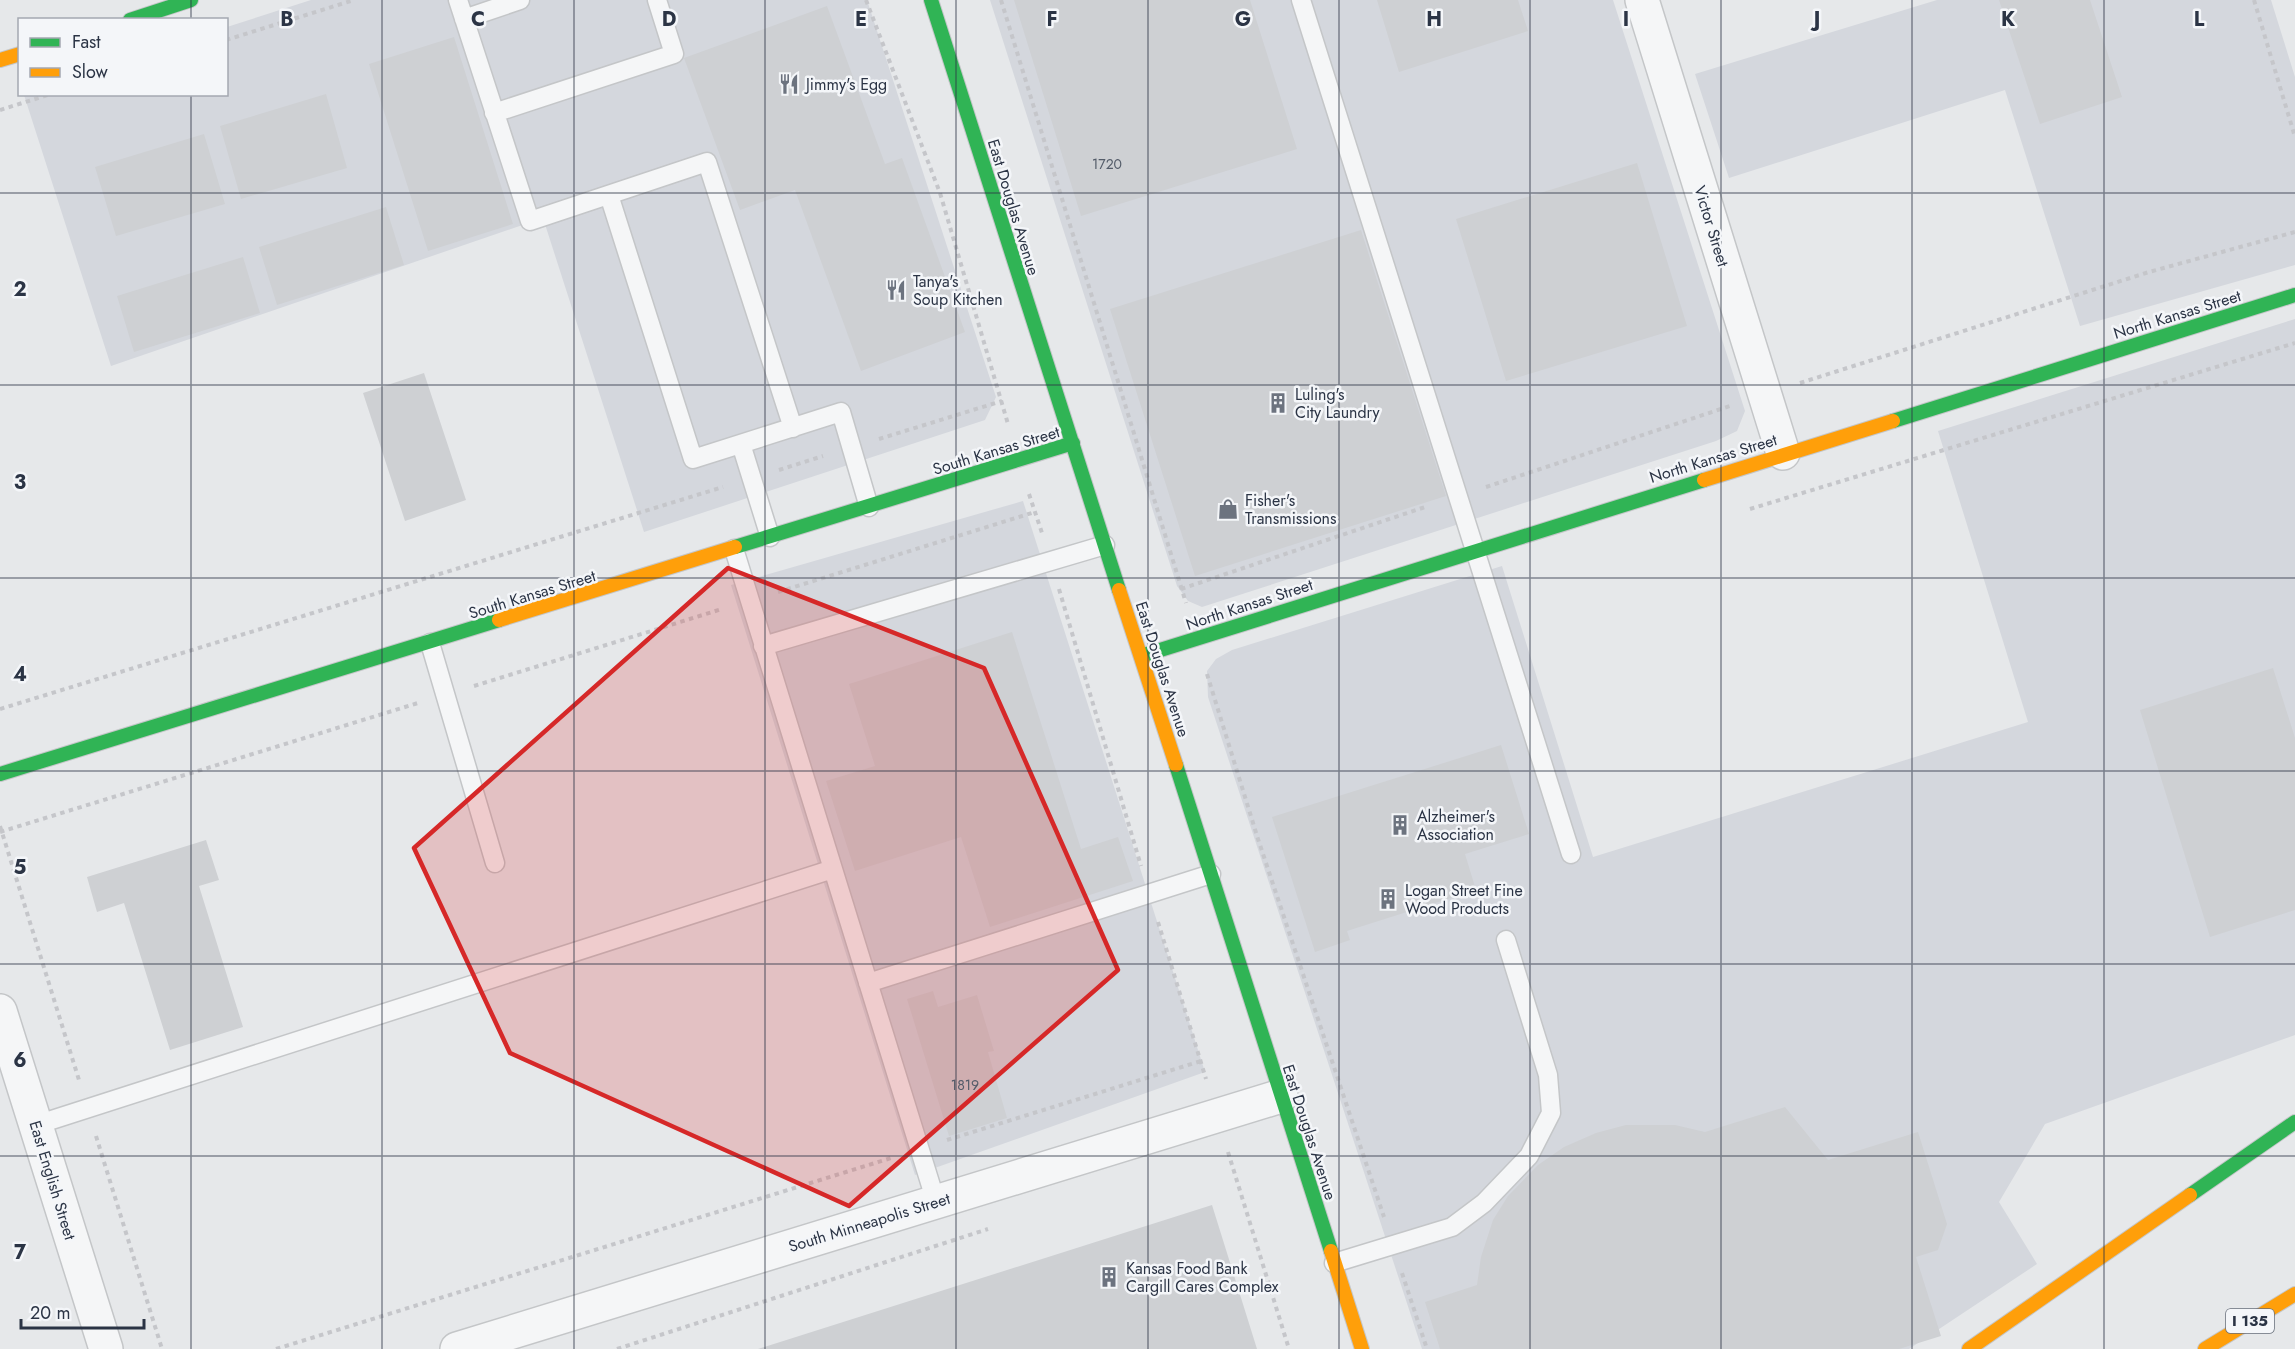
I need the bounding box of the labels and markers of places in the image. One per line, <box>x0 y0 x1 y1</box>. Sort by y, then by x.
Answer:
restaurant icon: Jimmy's Egg <box>777 72 801 96</box>
place label: Jimmy's Egg <box>804 73 887 96</box>
place label: Tanya's Soup Kitchen <box>913 270 1003 311</box>
restaurant icon: Tanya's Soup Kitchen <box>884 278 908 302</box>
place label: Luling's City Laundry <box>1295 383 1381 424</box>
building icon: Luling's City Laundry <box>1266 391 1290 415</box>
place label: Fisher's Transmissions <box>1245 489 1336 530</box>
shop icon: Fisher's Transmissions <box>1216 497 1240 521</box>
place label: Alzheimer's Association <box>1417 805 1495 846</box>
building icon: Alzheimer's Association <box>1388 813 1412 837</box>
place label: Logan Street Fine Wood Products <box>1405 879 1523 920</box>
building icon: Logan Street Fine Wood Products <box>1376 887 1400 911</box>
place label: Kansas Food Bank Cargill Cares Complex <box>1126 1257 1279 1298</box>
building icon: Kansas Food Bank Cargill Cares Complex <box>1097 1265 1121 1289</box>

